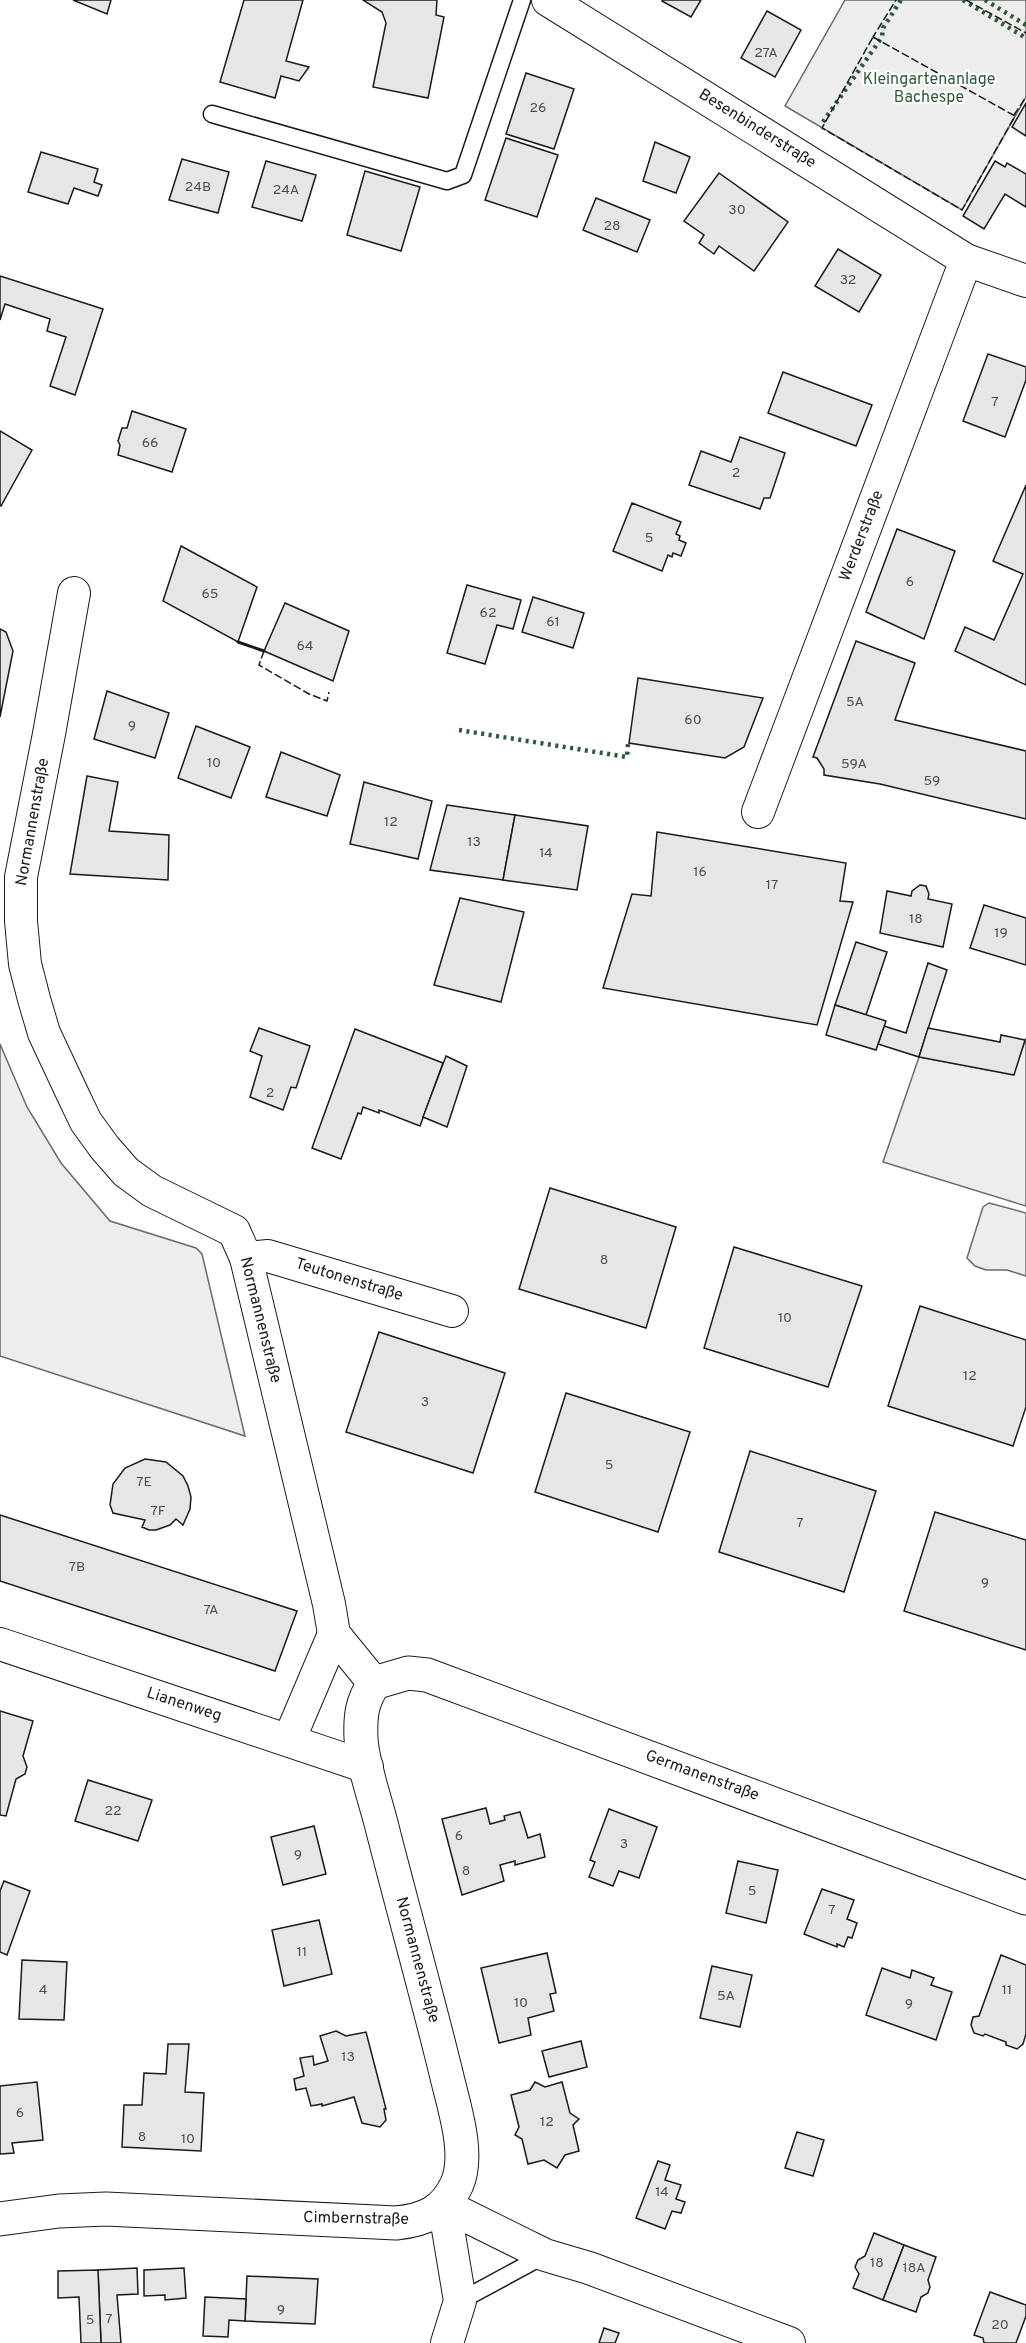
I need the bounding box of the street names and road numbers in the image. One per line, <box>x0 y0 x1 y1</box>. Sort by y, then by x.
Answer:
street label: Besenbinderstraße <box>695 85 819 173</box>
street label: Werderstraße <box>835 488 889 584</box>
street label: Normannenstraße <box>12 757 54 887</box>
street label: Teutonenstraße <box>293 1254 405 1306</box>
street label: Normannenstraße <box>235 1255 285 1385</box>
street label: Lianenweg <box>144 1683 224 1727</box>
street label: Germanenstraße <box>642 1746 762 1806</box>
street label: Normannenstraße <box>391 1895 443 2025</box>
street label: Cimbernstraße <box>303 2208 409 2230</box>

